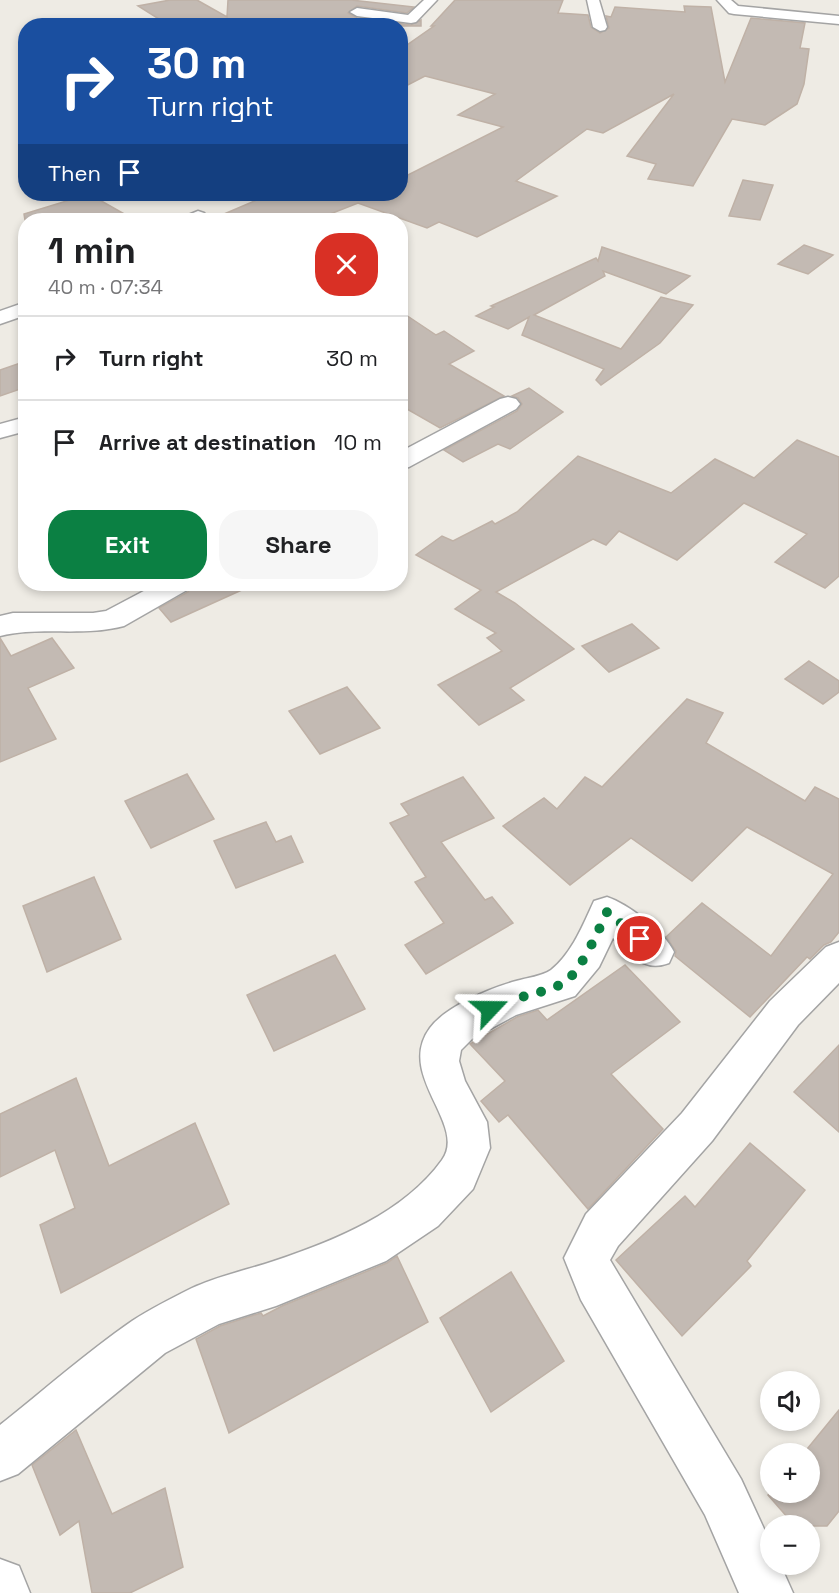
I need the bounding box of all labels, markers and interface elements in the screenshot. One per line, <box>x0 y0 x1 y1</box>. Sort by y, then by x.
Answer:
text: 30 m <box>147 37 246 90</box>
icon: right <box>48 42 126 120</box>
text: Turn right <box>147 89 274 124</box>
icon: arrive <box>113 156 146 189</box>
text: Then <box>48 159 101 187</box>
text: 1 min <box>48 228 136 274</box>
button: close <box>315 233 378 296</box>
text: 40 m · 07:34 <box>48 274 163 300</box>
icon: right <box>48 342 81 375</box>
text: Turn right <box>99 344 204 372</box>
text: 30 m <box>326 344 378 372</box>
icon: arrive <box>48 426 81 459</box>
text: Arrive at destination <box>99 428 316 456</box>
text: 10 m <box>334 428 382 456</box>
button: Exit <box>48 510 207 579</box>
button: Share <box>219 510 378 579</box>
pin <box>614 913 665 964</box>
icon: arrive <box>623 922 656 955</box>
position arrow <box>458 977 522 1041</box>
map controls <box>760 1371 820 1575</box>
button: sound <box>760 1371 820 1431</box>
button: + <box>760 1443 820 1503</box>
button: − <box>760 1515 820 1575</box>

